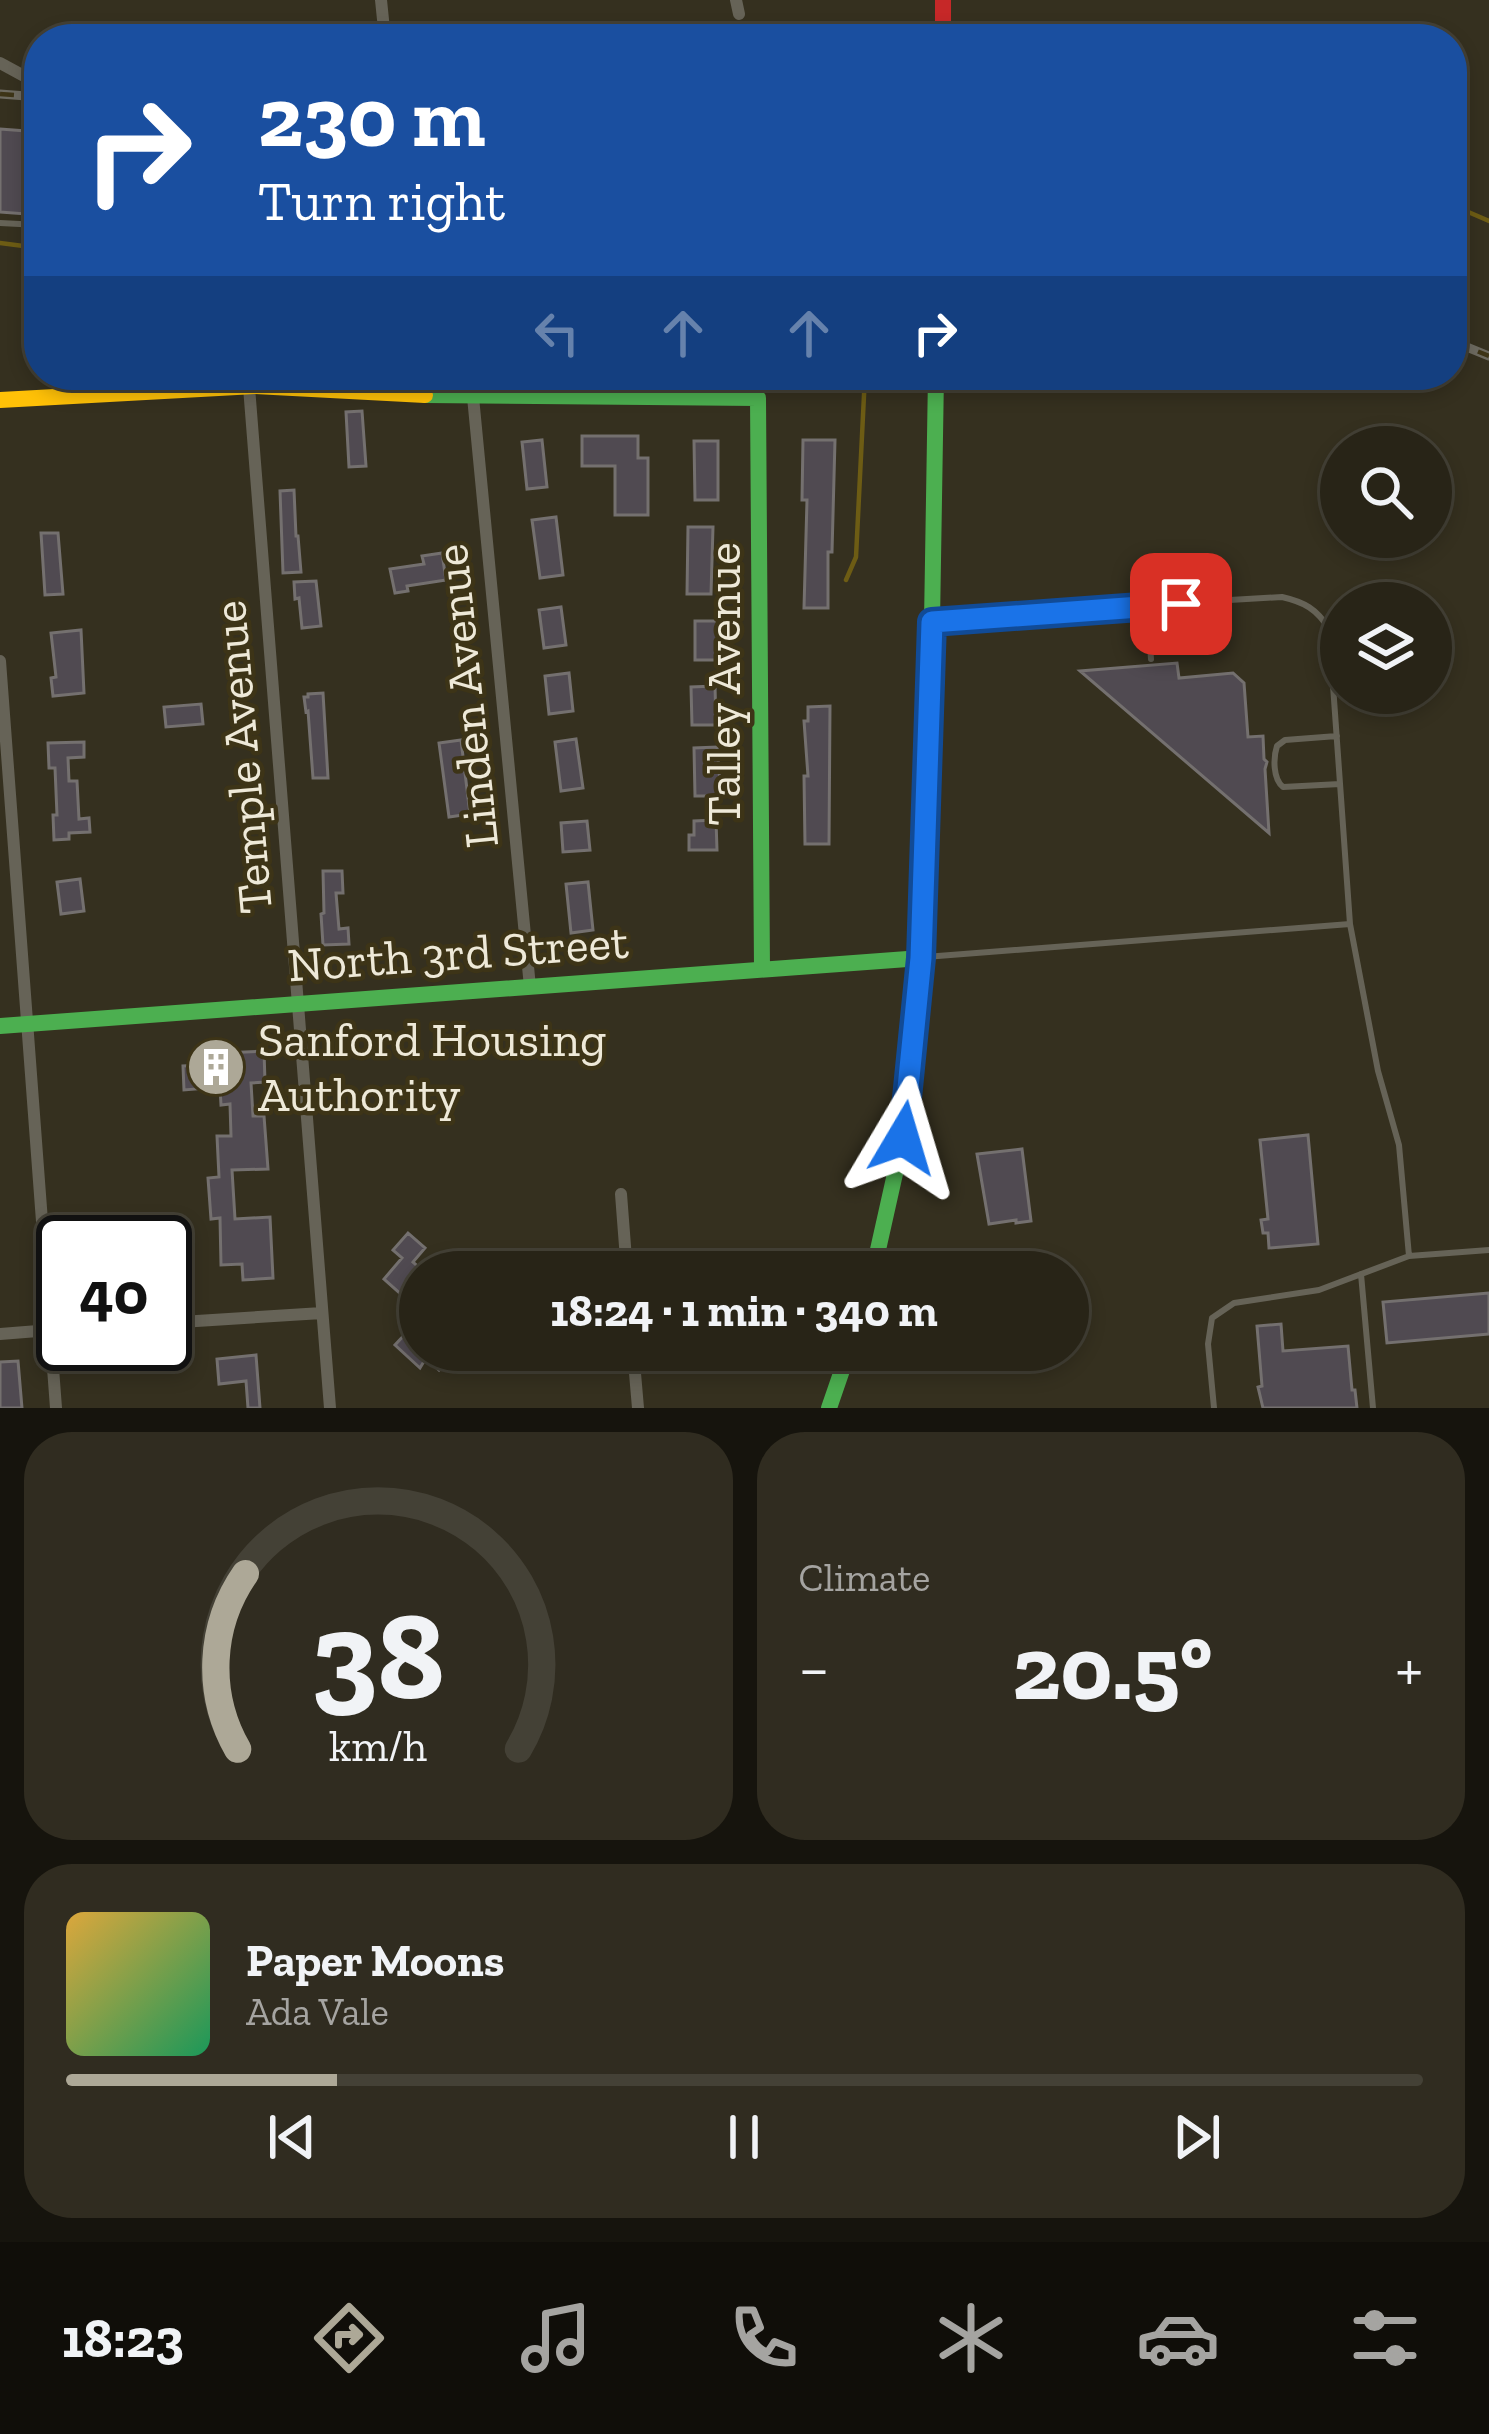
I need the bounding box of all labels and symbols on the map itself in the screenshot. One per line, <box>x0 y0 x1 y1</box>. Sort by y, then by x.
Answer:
street label: Linden Avenue <box>422 541 510 851</box>
street label: Talley Avenue <box>695 542 752 826</box>
pin <box>1130 553 1232 655</box>
street label: Temple Avenue <box>200 598 284 916</box>
street label: North 3rd Street <box>286 913 631 993</box>
place label: Sanford Housing Authority <box>258 1011 606 1123</box>
building icon: Sanford Housing Authority <box>185 1036 247 1098</box>
position arrow <box>840 1075 966 1201</box>
speed limit sign: 40 <box>36 1215 192 1371</box>

